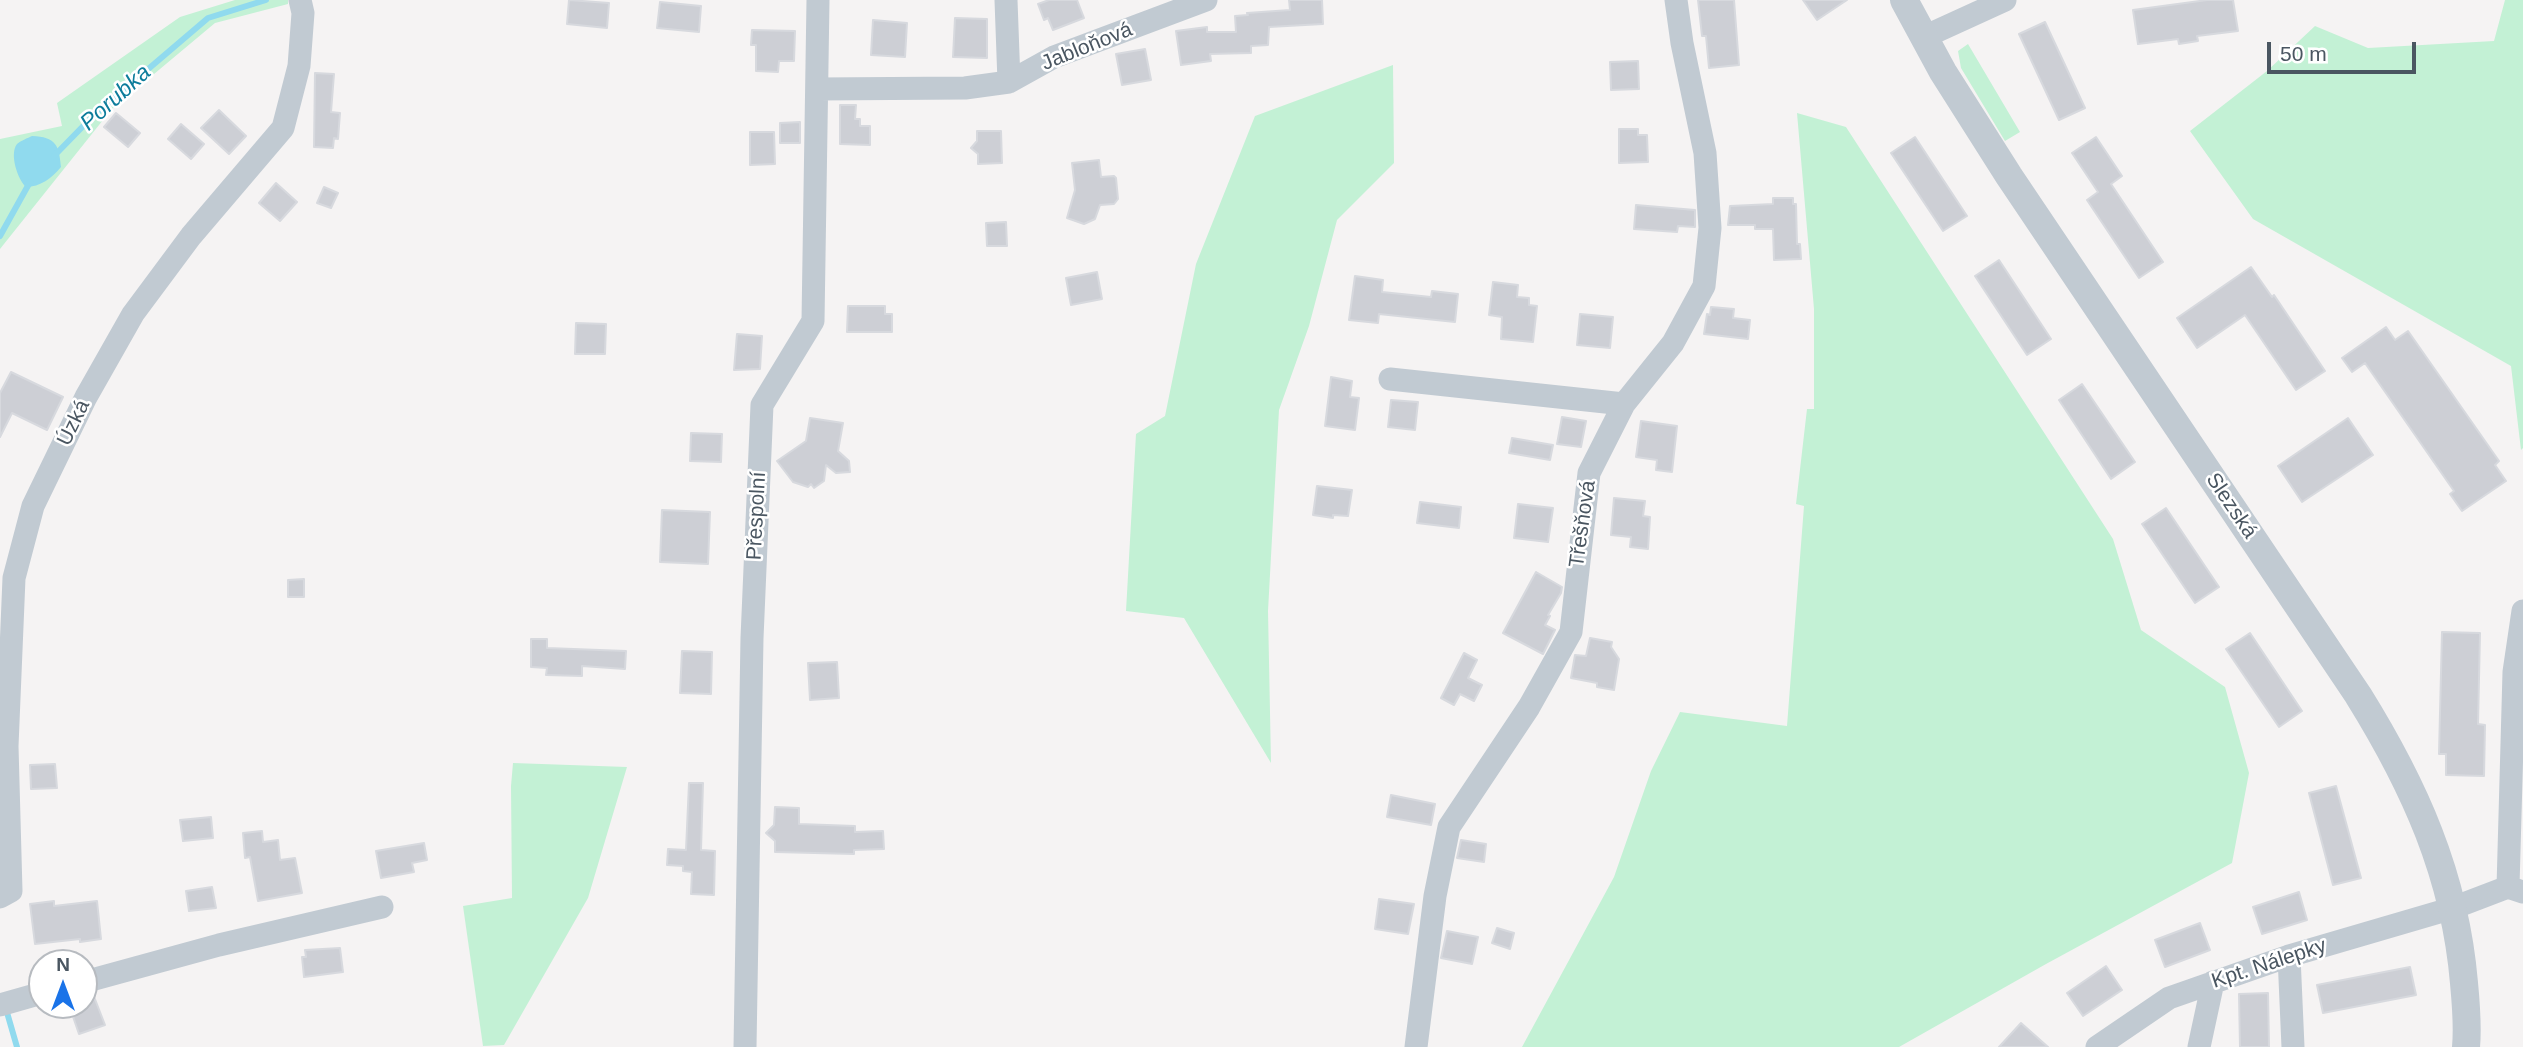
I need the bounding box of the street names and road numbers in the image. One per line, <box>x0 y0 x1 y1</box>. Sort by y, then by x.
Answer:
street label: Jabloňová <box>1038 17 1136 77</box>
street label: Úzká <box>52 396 96 450</box>
street label: Slezská <box>2200 468 2262 544</box>
street label: Přespolní <box>742 471 772 561</box>
street label: Třešňová <box>1564 479 1602 569</box>
street label: Kpt. Nálepky <box>2208 934 2330 994</box>

